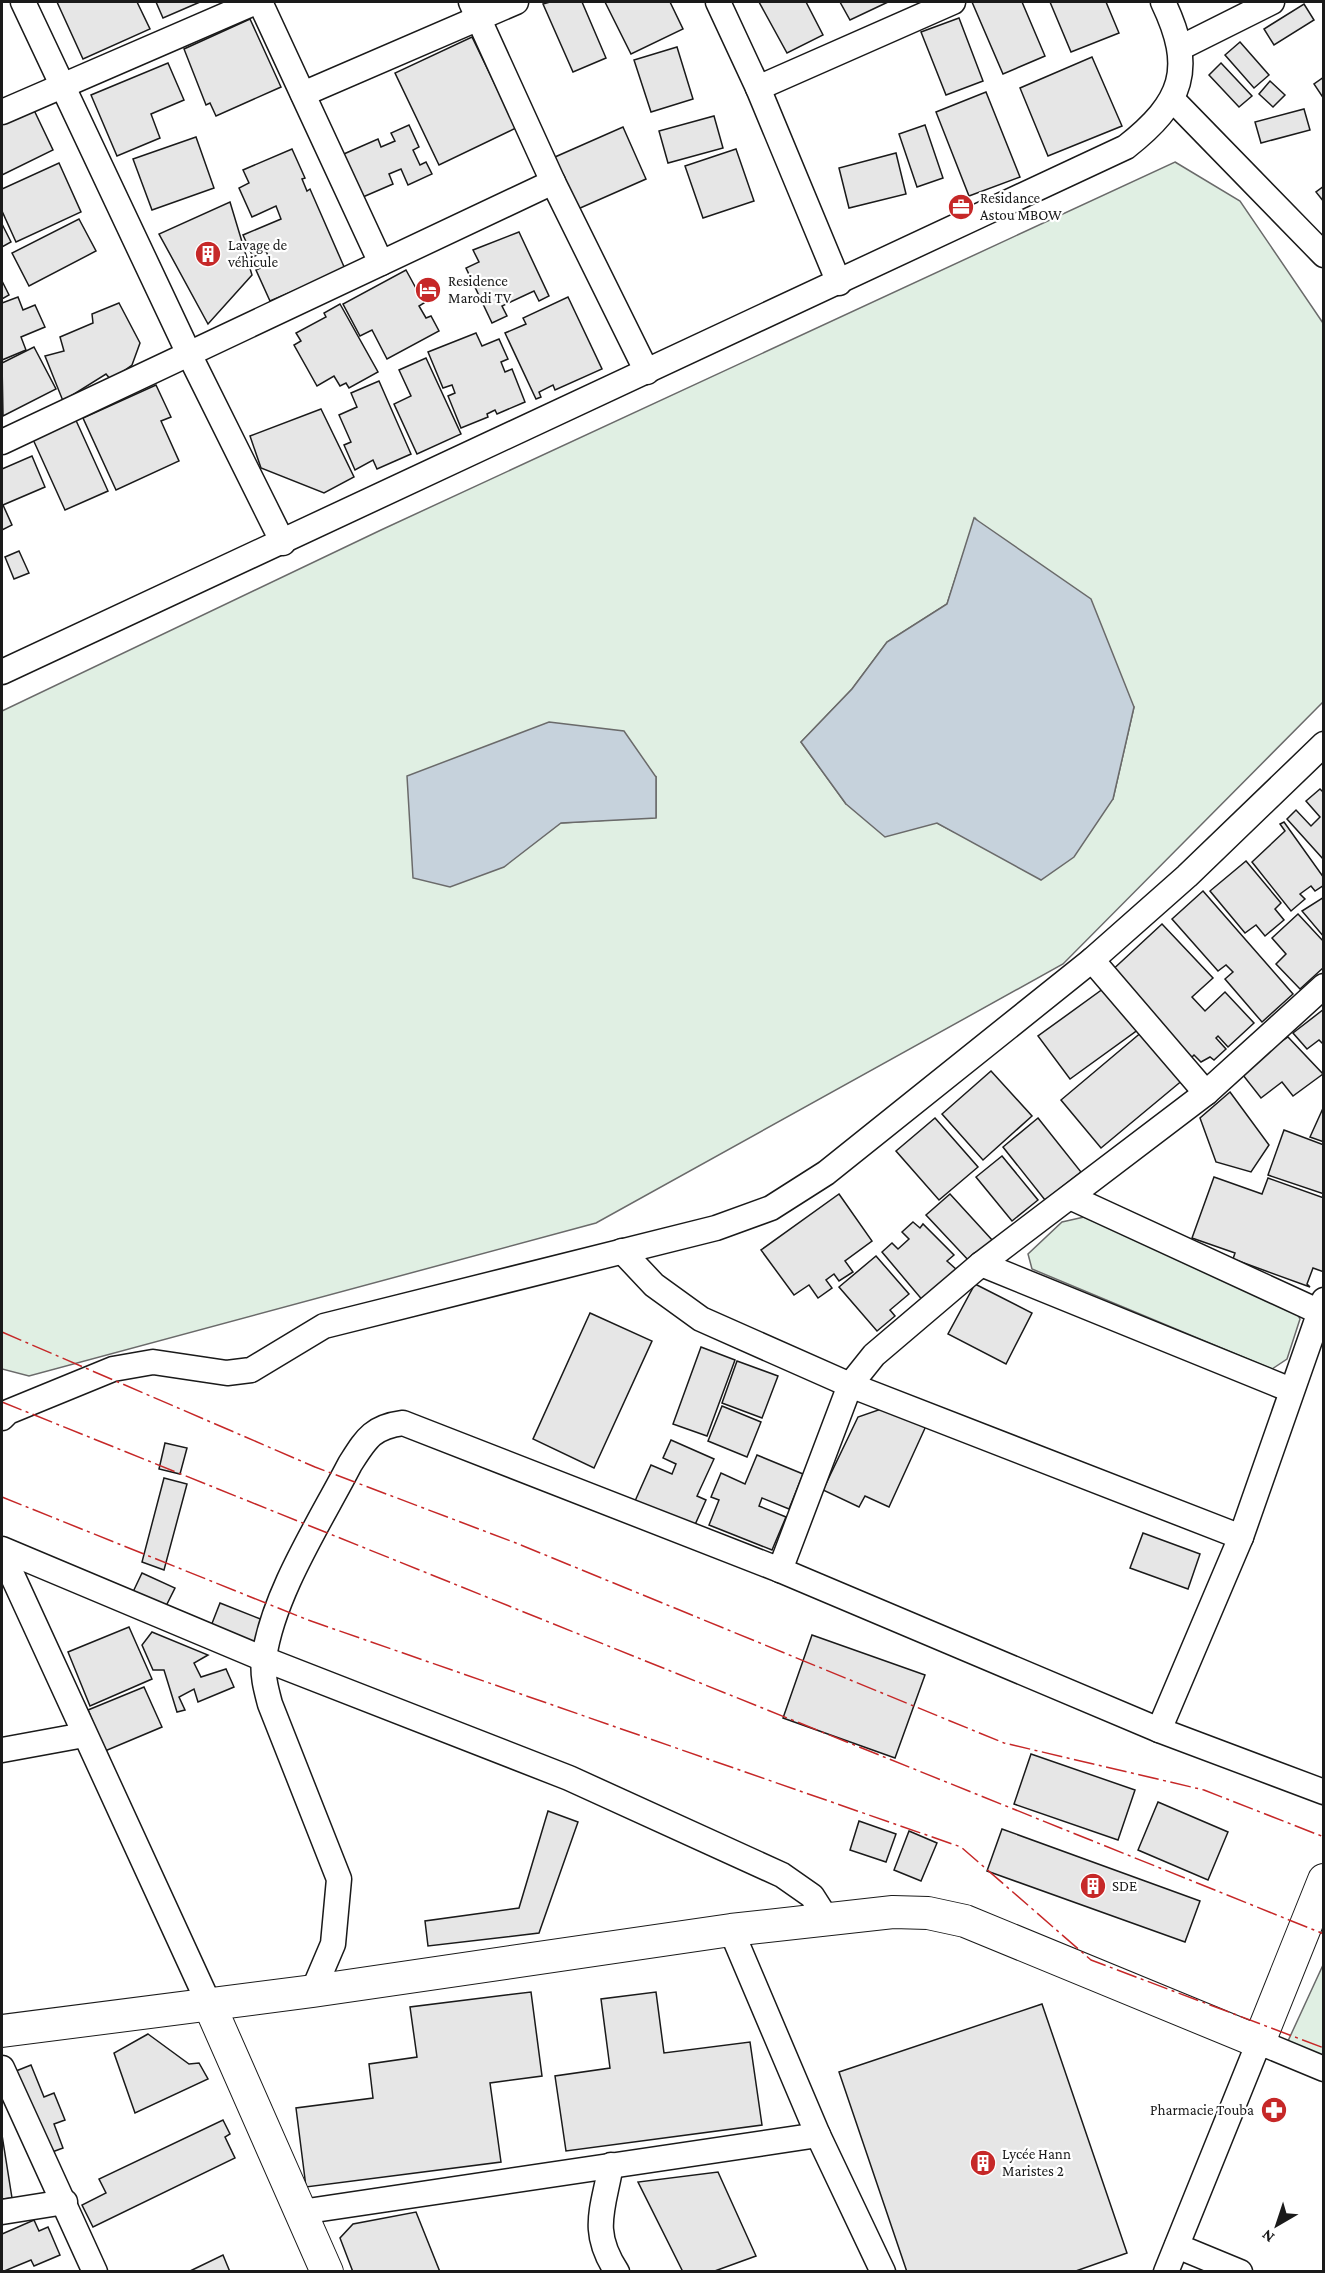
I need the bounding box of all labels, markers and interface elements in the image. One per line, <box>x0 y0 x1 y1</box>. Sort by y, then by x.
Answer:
place label: Residance Astou MBOW <box>980 190 1062 223</box>
office icon: Residance Astou MBOW <box>946 192 976 222</box>
place label: Lavage de véhicule <box>227 237 288 270</box>
building icon: Lavage de véhicule <box>193 239 223 269</box>
place label: Residence Marodi TV <box>448 273 512 306</box>
hotel icon: Residence Marodi TV <box>413 275 443 305</box>
building icon: SDE <box>1078 1871 1108 1901</box>
place label: SDE <box>1112 1878 1137 1894</box>
pharmacy icon: Pharmacie Touba <box>1259 2095 1289 2125</box>
place label: Pharmacie Touba <box>1150 2102 1254 2118</box>
place label: Lycée Hann Maristes 2 <box>1002 2146 1071 2179</box>
building icon: Lycée Hann Maristes 2 <box>968 2148 998 2178</box>
north arrow <box>1247 2195 1307 2255</box>
text: N <box>1258 2226 1277 2246</box>

